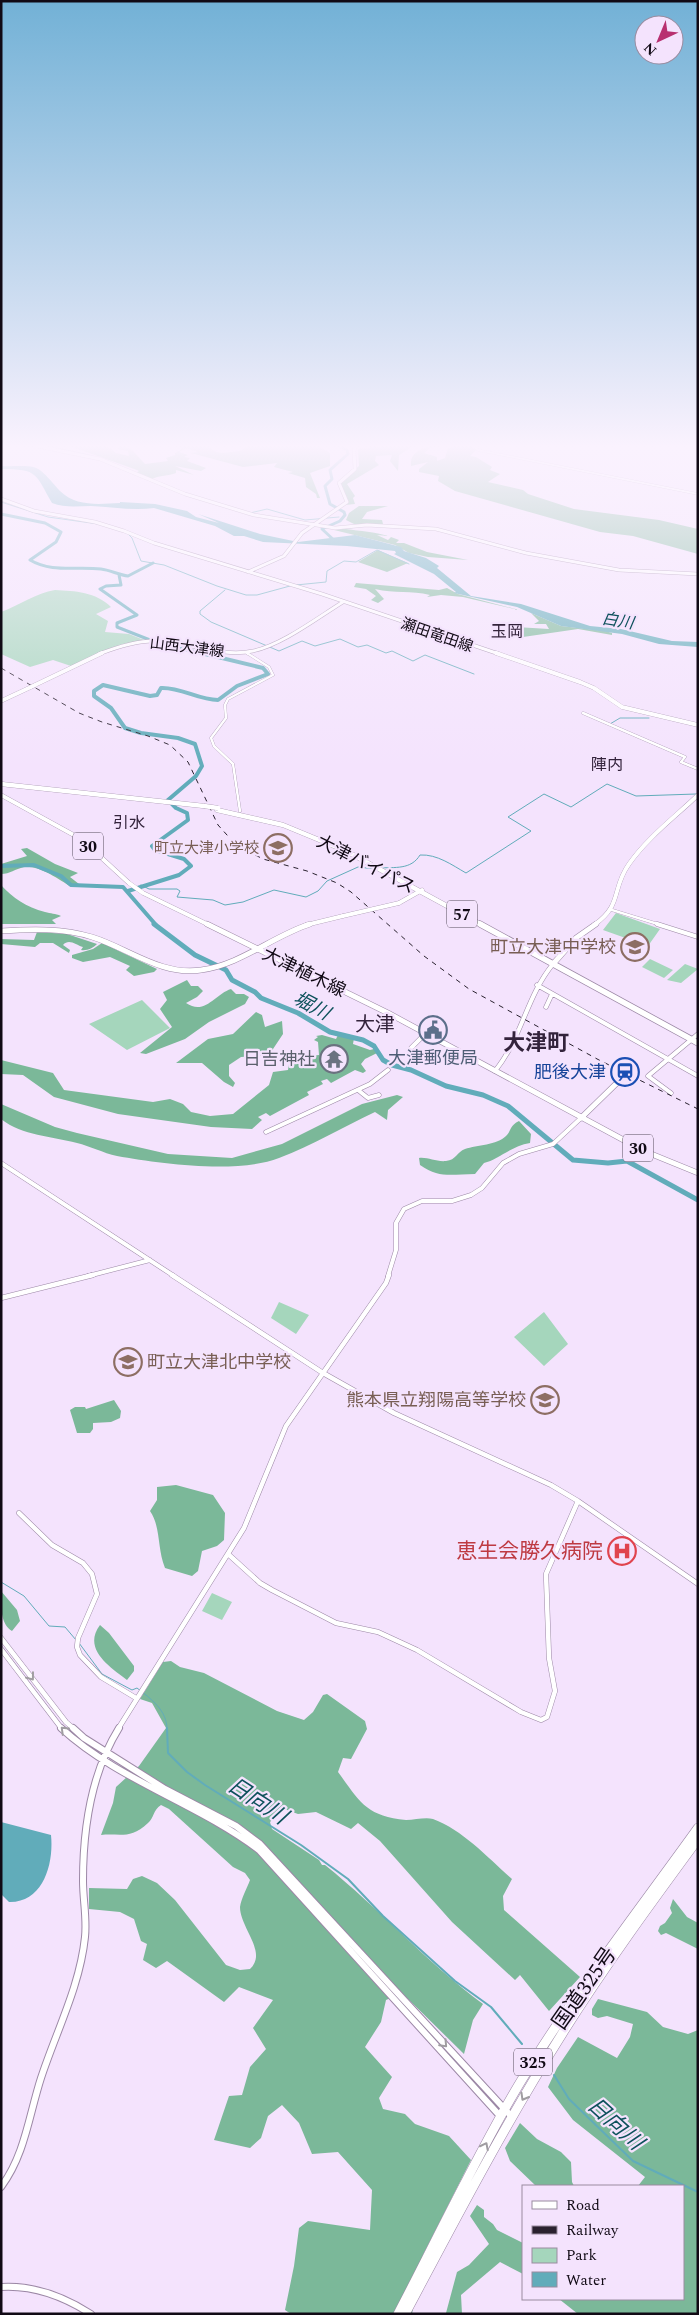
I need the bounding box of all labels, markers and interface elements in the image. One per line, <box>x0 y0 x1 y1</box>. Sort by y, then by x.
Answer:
north arrow <box>634 15 684 65</box>
text: N <box>639 37 662 61</box>
water label: 白川 <box>600 607 637 636</box>
street label: 瀬田竜田線 <box>398 612 476 659</box>
district label: 玉岡 <box>491 620 523 644</box>
street label: 山西大津線 <box>148 632 226 663</box>
district label: 陣内 <box>591 753 623 777</box>
district label: 引水 <box>113 811 145 835</box>
street label: 大津バイパス <box>312 828 420 901</box>
road number: 30 <box>73 832 103 859</box>
school or university icon: 町立大津小学校 <box>263 833 293 863</box>
place label: 町立大津小学校 <box>154 837 259 860</box>
road number: 57 <box>447 901 477 928</box>
school or university icon: 町立大津中学校 <box>620 932 650 962</box>
place label: 町立大津中学校 <box>490 934 616 961</box>
street label: 大津植木線 <box>257 941 350 1004</box>
water label: 堀川 <box>288 985 337 1029</box>
district label: 大津 <box>355 1010 395 1040</box>
public building icon: 大津郵便局 <box>418 1015 448 1045</box>
district label: 大津町 <box>503 1027 569 1060</box>
temple icon: 日吉神社 <box>319 1044 349 1074</box>
place label: 大津郵便局 <box>388 1045 478 1072</box>
place label: 日吉神社 <box>243 1046 315 1073</box>
station icon: 肥後大津 <box>610 1057 640 1087</box>
place label: 肥後大津 <box>534 1059 606 1086</box>
road number: 30 <box>623 1134 653 1162</box>
school or university icon: 町立大津北中学校 <box>113 1347 143 1377</box>
place label: 町立大津北中学校 <box>147 1349 291 1376</box>
school or university icon: 熊本県立翔陽高等学校 <box>530 1385 560 1415</box>
place label: 熊本県立翔陽高等学校 <box>346 1387 526 1414</box>
place label: 恵生会勝久病院 <box>456 1536 603 1568</box>
hospital icon: 恵生会勝久病院 <box>607 1536 637 1566</box>
one-way arrow <box>25 1671 33 1680</box>
one-way arrow <box>61 1727 70 1736</box>
water label: 日向川 <box>221 1769 296 1834</box>
street label: 国道325号 <box>545 1941 625 2036</box>
one-way arrow <box>438 2038 447 2047</box>
road number: 325 <box>514 2048 552 2076</box>
water label: 日向川 <box>579 2090 652 2160</box>
one-way arrow <box>521 2092 531 2101</box>
one-way arrow <box>479 2143 489 2152</box>
legend <box>522 2185 684 2300</box>
text: Road <box>566 2194 600 2217</box>
text: Railway <box>566 2219 619 2242</box>
text: Park <box>566 2244 597 2267</box>
text: Water <box>566 2269 606 2292</box>

